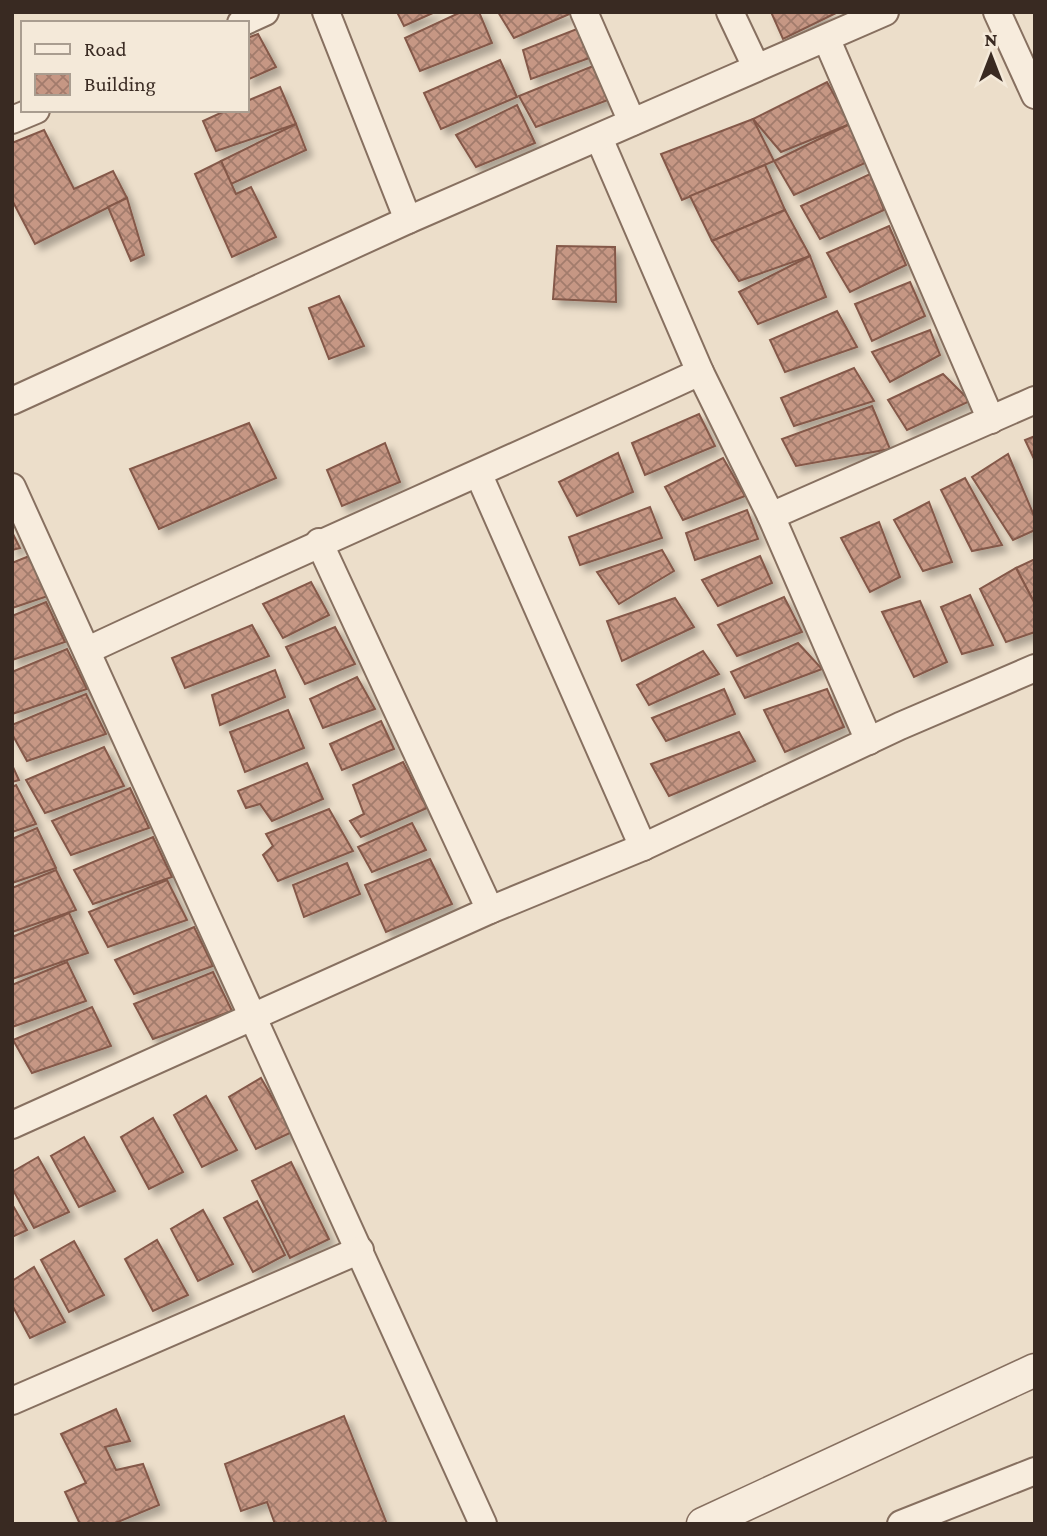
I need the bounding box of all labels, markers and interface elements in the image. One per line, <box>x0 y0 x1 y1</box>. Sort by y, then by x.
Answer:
legend <box>21 21 248 112</box>
north arrow <box>956 21 1026 91</box>
text: N <box>985 29 998 50</box>
text: Road <box>84 37 127 61</box>
text: Building <box>84 72 156 96</box>

